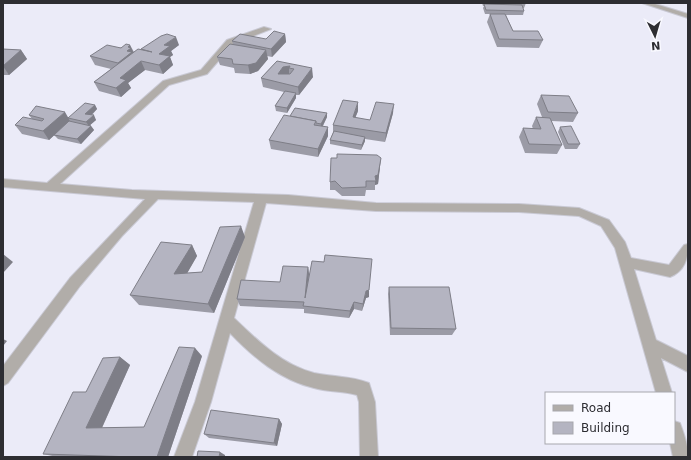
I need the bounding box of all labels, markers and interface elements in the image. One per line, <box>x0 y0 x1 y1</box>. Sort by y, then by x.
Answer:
north arrow <box>635 16 675 56</box>
text: N <box>651 39 661 52</box>
legend <box>545 392 675 444</box>
text: Road <box>581 401 611 415</box>
text: Building <box>581 421 630 435</box>

